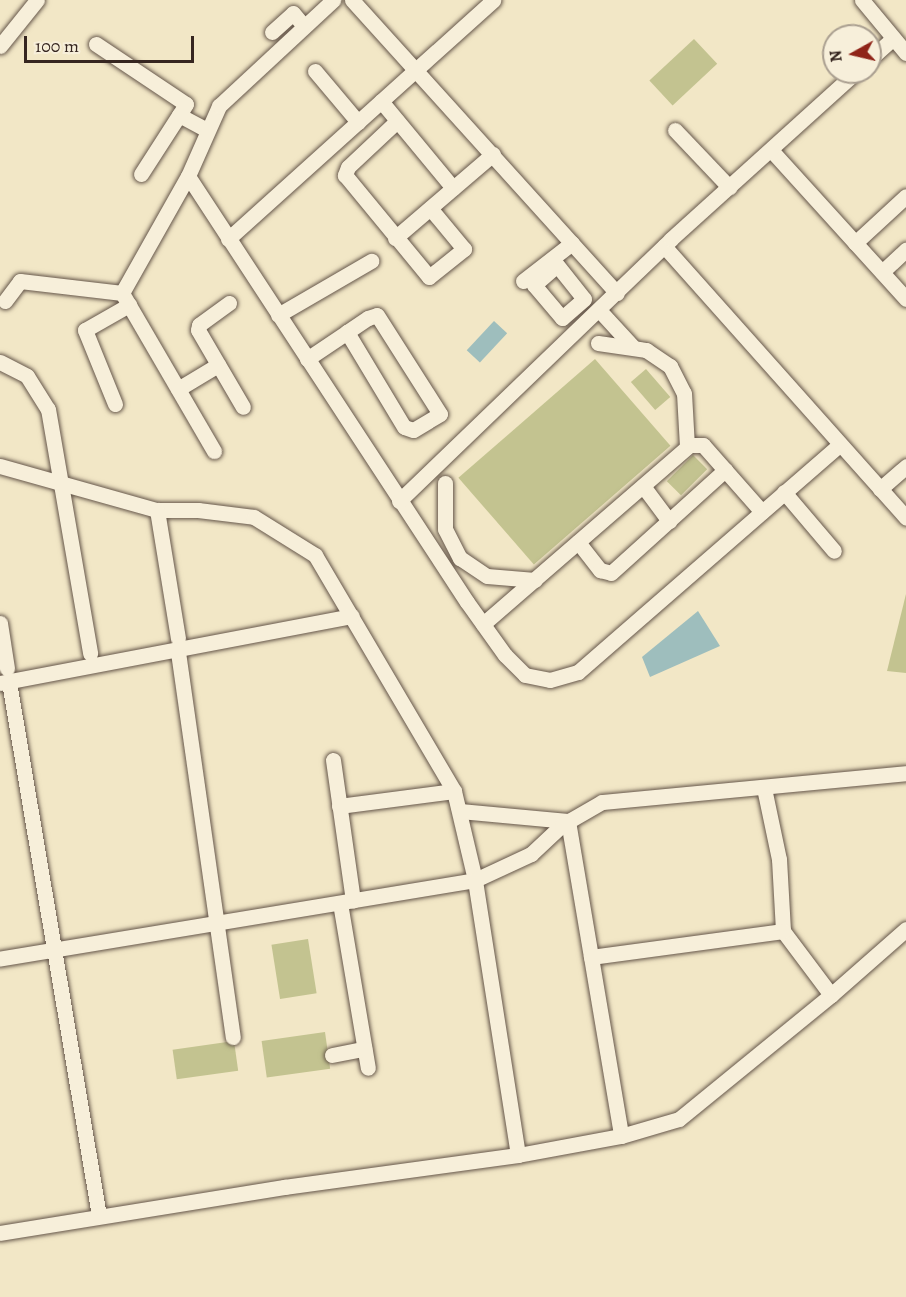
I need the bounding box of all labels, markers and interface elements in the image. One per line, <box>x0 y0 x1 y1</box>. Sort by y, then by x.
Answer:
scale bar <box>27 24 196 62</box>
north arrow <box>822 24 882 84</box>
text: 100 m <box>35 34 79 58</box>
text: N <box>824 49 848 64</box>

